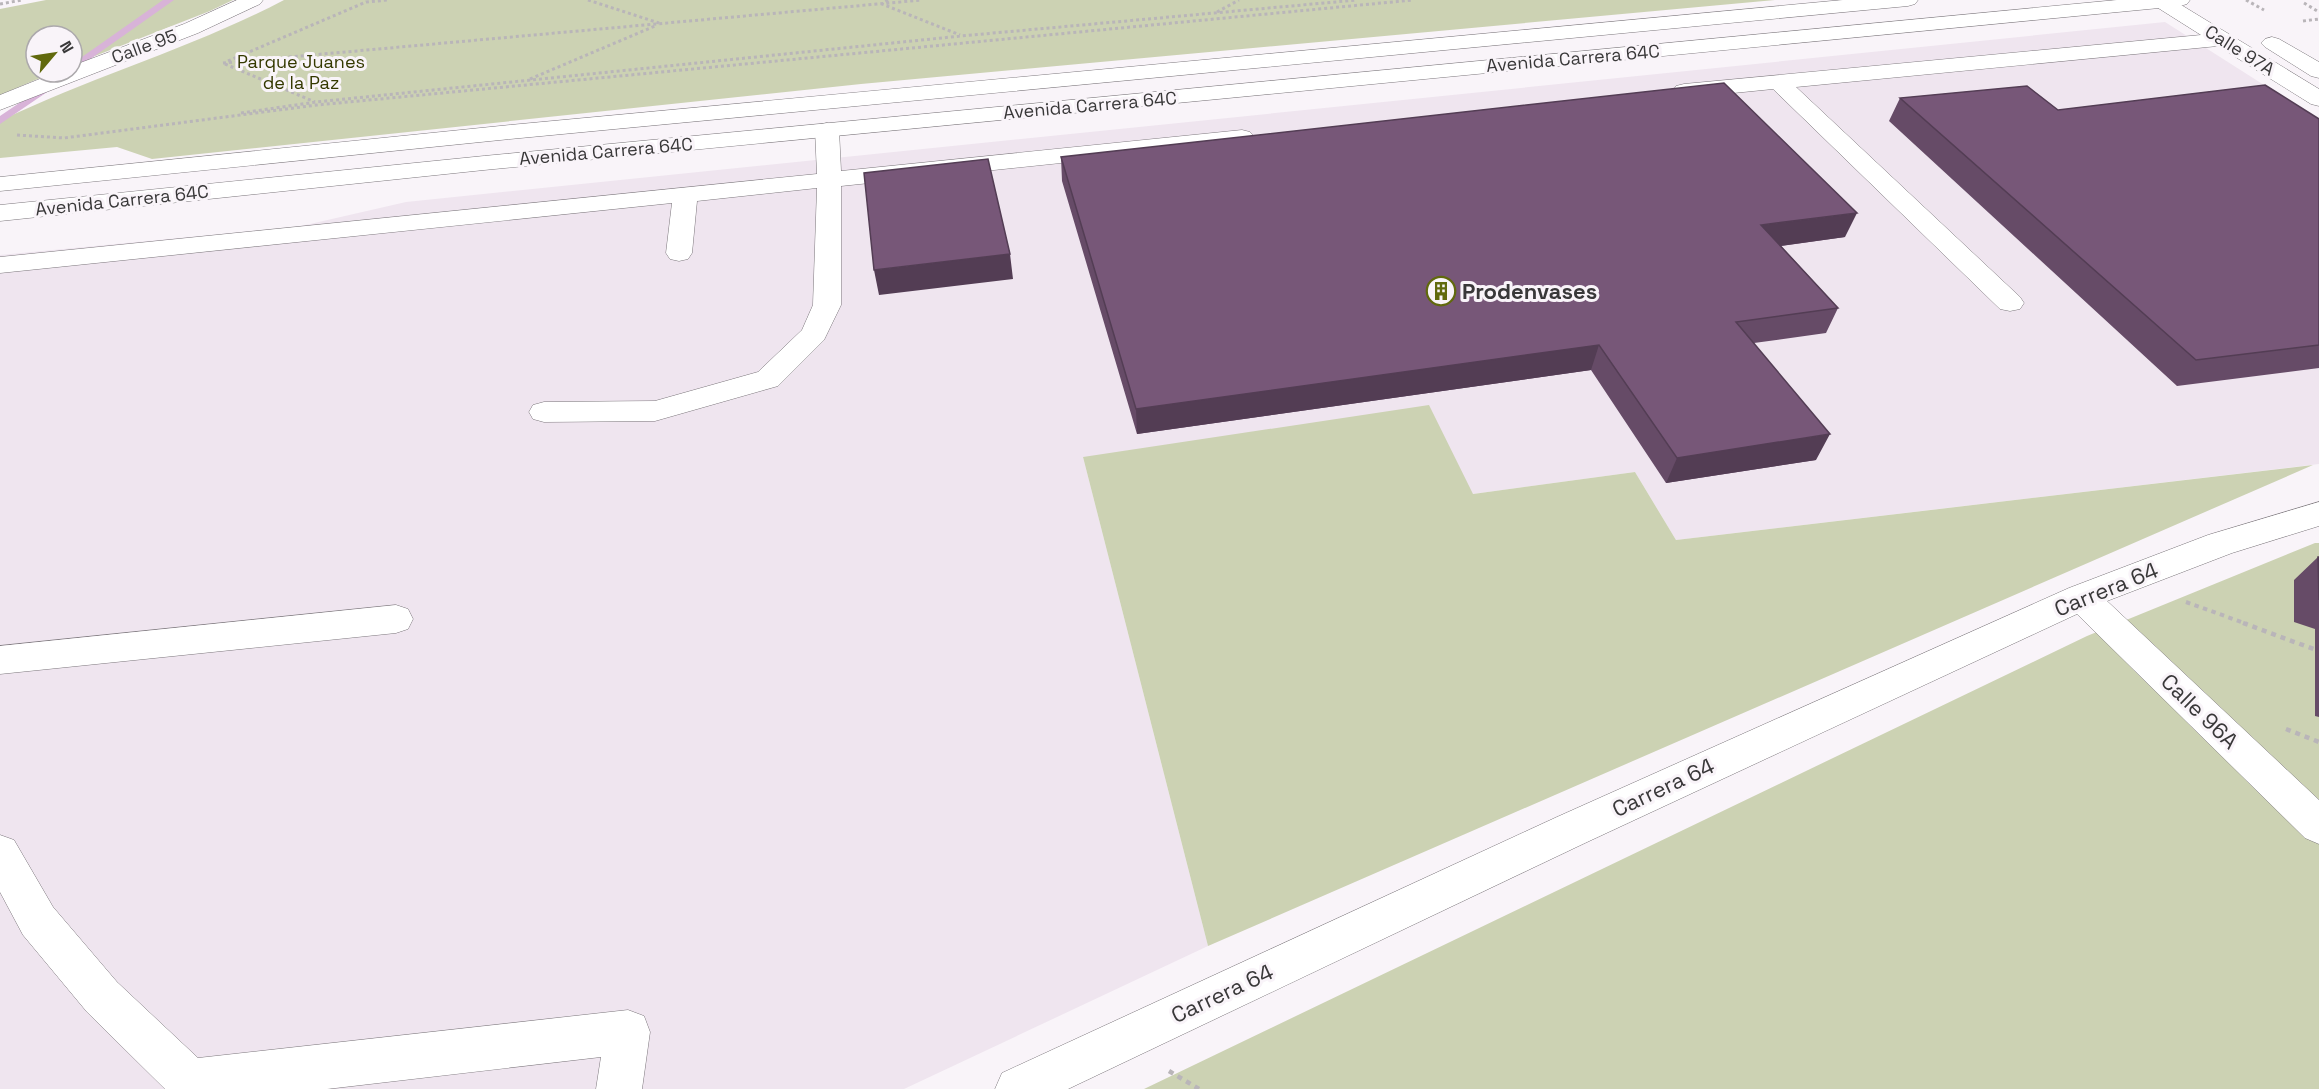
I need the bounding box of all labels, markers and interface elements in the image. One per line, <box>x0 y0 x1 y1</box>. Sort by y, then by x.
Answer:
street label: Calle 97A <box>2201 20 2279 80</box>
north arrow <box>24 24 84 84</box>
street label: Calle 95 <box>108 24 180 68</box>
text: N <box>55 37 78 57</box>
street label: Avenida Carrera 64C <box>1485 39 1661 77</box>
park label: Parque Juanes de la Paz <box>237 50 365 94</box>
street label: Avenida Carrera 64C <box>1002 86 1178 124</box>
street label: Avenida Carrera 64C <box>518 132 694 170</box>
street label: Avenida Carrera 64C <box>34 179 210 221</box>
building icon: Prodenvases <box>1425 275 1457 307</box>
place label: Prodenvases <box>1462 277 1597 305</box>
street label: Carrera 64 <box>2050 555 2162 622</box>
street label: Calle 96A <box>2155 667 2245 755</box>
street label: Carrera 64 <box>1607 751 1719 823</box>
street label: Carrera 64 <box>1166 957 1278 1029</box>

